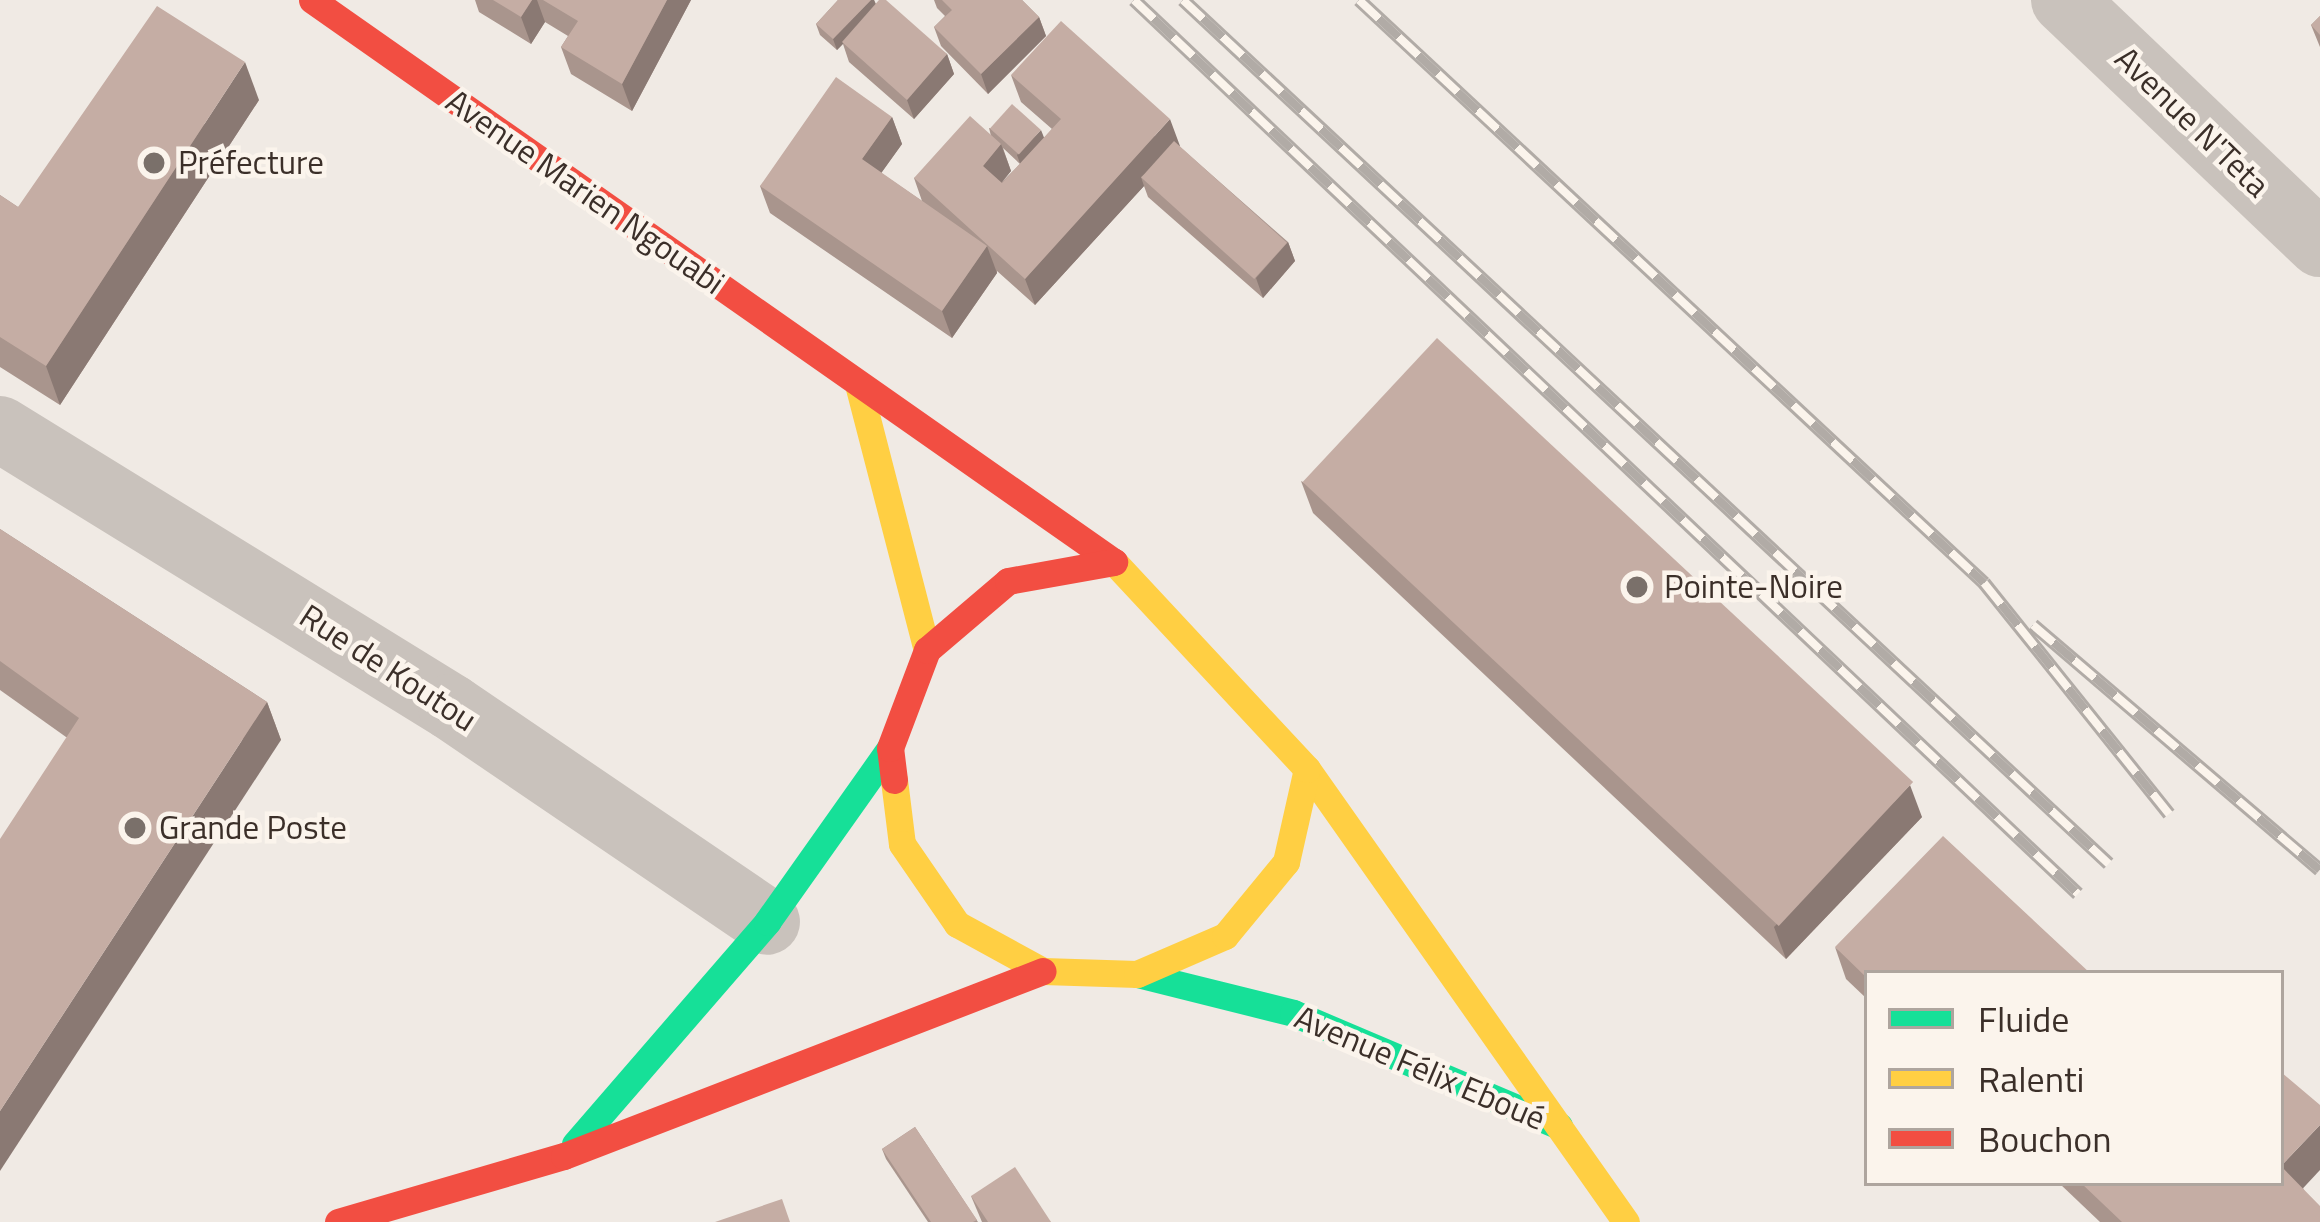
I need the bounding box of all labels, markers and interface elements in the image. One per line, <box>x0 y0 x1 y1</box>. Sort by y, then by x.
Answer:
street label: Avenue N'Teta <box>2107 39 2277 205</box>
street label: Avenue Marien Ngouabi <box>438 81 732 303</box>
place label: Préfecture <box>178 143 324 183</box>
marker: Préfecture <box>141 150 167 176</box>
place label: Pointe-Noire <box>1664 567 1843 607</box>
marker: Pointe-Noire <box>1621 571 1653 603</box>
street label: Rue de Koutou <box>292 596 484 740</box>
place label: Grande Poste <box>159 808 347 848</box>
marker: Grande Poste <box>122 815 148 841</box>
legend <box>1864 970 2284 1186</box>
text: Fluide <box>1978 991 2069 1046</box>
street label: Avenue Félix Eboué <box>1289 997 1551 1139</box>
text: Ralenti <box>1978 1051 2084 1106</box>
text: Bouchon <box>1978 1111 2112 1166</box>

